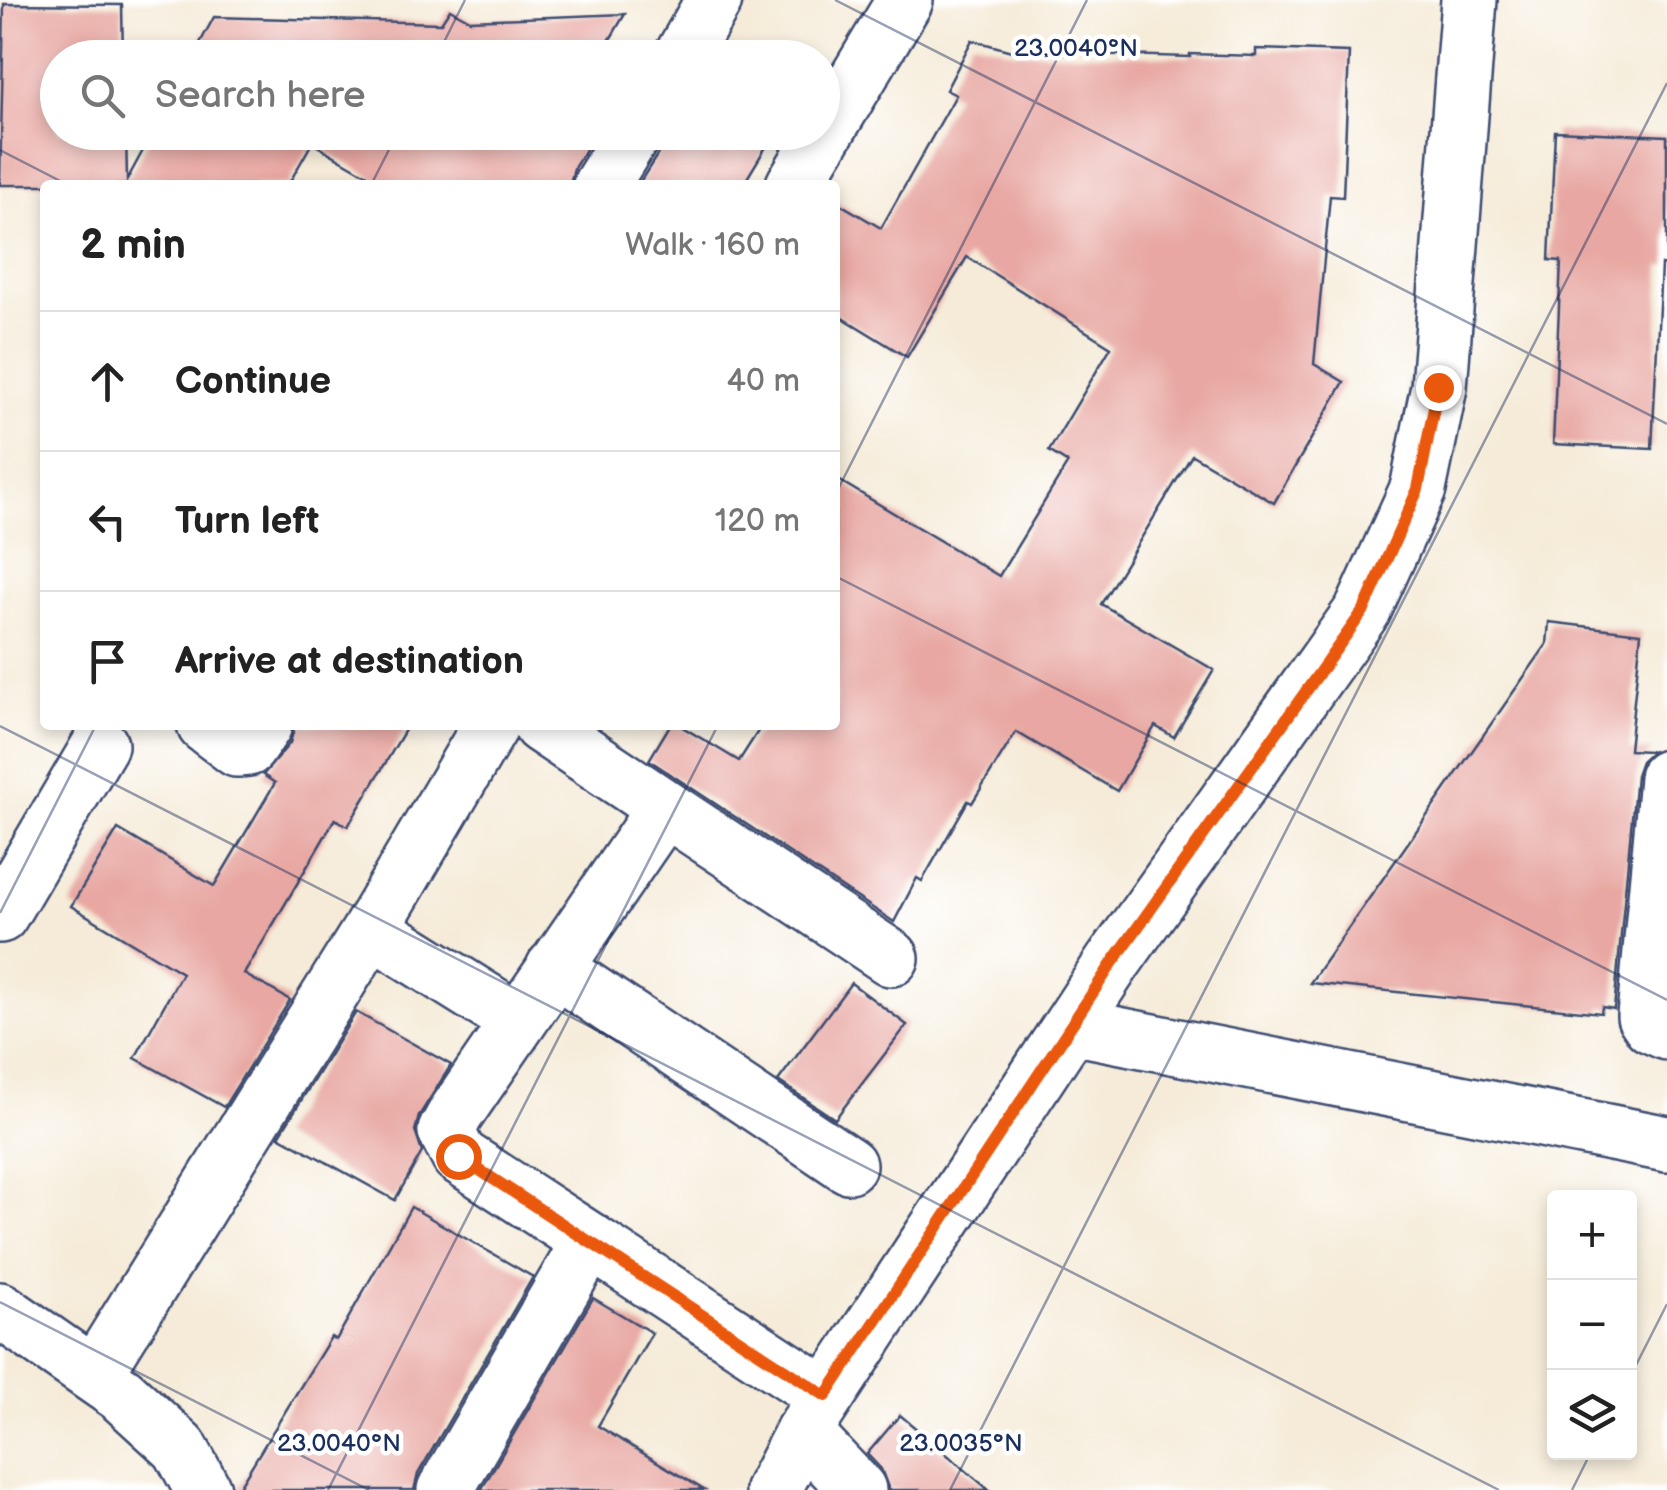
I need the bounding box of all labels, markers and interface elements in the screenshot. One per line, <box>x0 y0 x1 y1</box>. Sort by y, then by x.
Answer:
text: 23.0040°N <box>1014 33 1138 64</box>
search box <box>40 40 840 150</box>
icon: search <box>75 68 130 123</box>
text: Search here <box>155 73 366 118</box>
text: 2 min <box>80 220 186 271</box>
text: Walk · 160 m <box>625 226 800 265</box>
icon: ahead <box>80 354 135 409</box>
text: Continue <box>175 359 331 404</box>
text: 40 m <box>727 362 800 401</box>
route end <box>1416 365 1462 411</box>
icon: left <box>80 494 135 549</box>
text: Turn left <box>175 499 319 544</box>
text: 120 m <box>715 502 800 541</box>
icon: arrive <box>80 634 135 689</box>
text: Arrive at destination <box>175 639 524 684</box>
route start <box>436 1134 482 1180</box>
map controls <box>1547 1190 1637 1460</box>
button: + <box>1547 1190 1637 1280</box>
button: − <box>1547 1280 1637 1370</box>
button: layers <box>1547 1370 1637 1460</box>
text: 23.0040°N <box>277 1428 401 1459</box>
text: 23.0035°N <box>899 1428 1023 1459</box>

